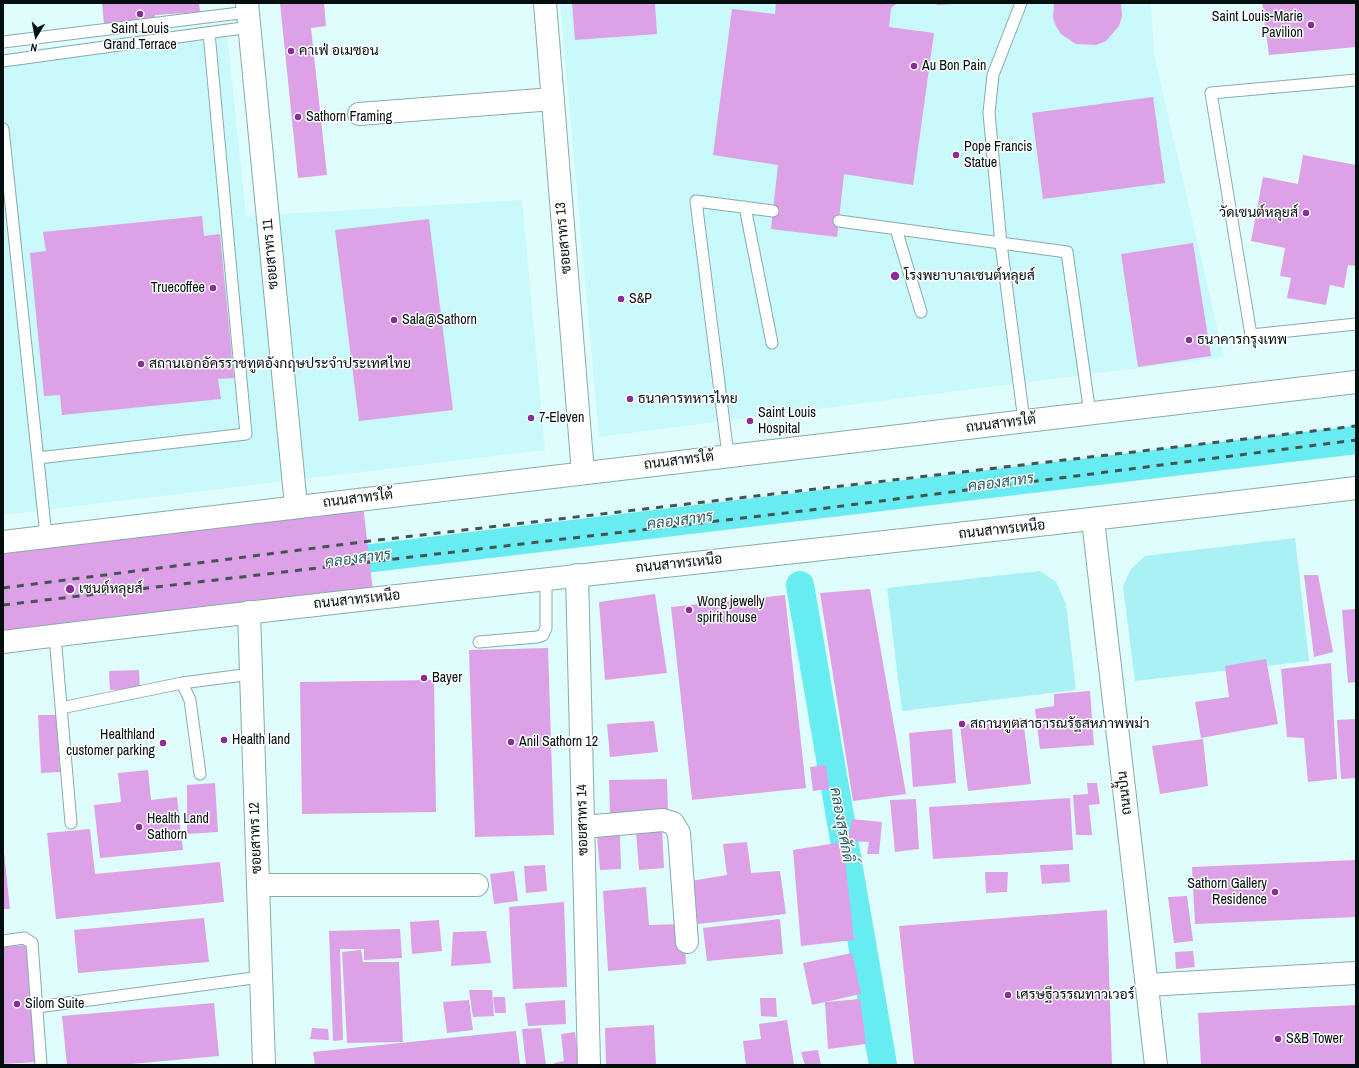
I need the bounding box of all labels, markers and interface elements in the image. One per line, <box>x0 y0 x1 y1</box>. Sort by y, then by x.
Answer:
marker: Saint Louis Grand Terrace <box>135 9 145 19</box>
place label: Saint Louis-Marie Pavilion <box>1212 9 1303 42</box>
north arrow <box>16 16 56 56</box>
marker: Saint Louis-Marie Pavilion <box>1306 20 1316 30</box>
place label: Saint Louis Grand Terrace <box>103 21 177 54</box>
text: N <box>30 40 38 55</box>
place label: คาเฟ่ อเมซอน <box>299 43 379 59</box>
marker: คาเฟ่ อเมซอน <box>286 46 296 56</box>
place label: Au Bon Pain <box>922 58 986 74</box>
marker: Au Bon Pain <box>909 61 919 71</box>
place label: Sathorn Framing <box>306 109 392 125</box>
marker: Sathorn Framing <box>293 112 303 122</box>
place label: Pope Francis Statue <box>964 139 1032 172</box>
marker: Pope Francis Statue <box>951 150 961 160</box>
street label: ซอยสาทร 13 <box>553 202 575 274</box>
place label: วัดเซนต์หลุยส์ <box>1219 205 1298 221</box>
marker: วัดเซนต์หลุยส์ <box>1301 208 1311 218</box>
street label: ซอยสาทร 11 <box>260 218 282 290</box>
place label: โรงพยาบาลเซนต์หลุยส์ <box>904 268 1035 284</box>
marker: โรงพยาบาลเซนต์หลุยส์ <box>889 270 901 282</box>
place label: Truecoffee <box>151 280 205 296</box>
marker: Truecoffee <box>208 283 218 293</box>
place label: S&P <box>629 291 652 307</box>
marker: S&P <box>616 294 626 304</box>
place label: Sala@Sathorn <box>402 312 477 328</box>
marker: Sala@Sathorn <box>389 315 399 325</box>
place label: ธนาคารกรุงเทพ <box>1197 332 1287 348</box>
marker: ธนาคารกรุงเทพ <box>1184 335 1194 345</box>
place label: สถานเอกอัครราชทูตอังกฤษประจำประเทศไทย <box>149 356 411 372</box>
marker: สถานเอกอัครราชทูตอังกฤษประจำประเทศไทย <box>136 359 146 369</box>
place label: ธนาคารทหารไทย <box>638 391 738 407</box>
marker: ธนาคารทหารไทย <box>625 394 635 404</box>
place label: Saint Louis Hospital <box>758 405 816 438</box>
place label: 7-Eleven <box>539 410 584 426</box>
street label: ถนนสาทรใต้ <box>965 411 1037 437</box>
marker: 7-Eleven <box>526 413 536 423</box>
marker: Saint Louis Hospital <box>745 416 755 426</box>
street label: ถนนสาทรใต้ <box>643 448 715 474</box>
water label: คลองสาทร <box>967 470 1035 496</box>
street label: ถนนสาทรใต้ <box>322 486 394 512</box>
water label: คลองสาทร <box>646 508 714 534</box>
street label: ถนนสาทรเหนือ <box>958 517 1046 543</box>
water label: คลองสาทร <box>324 546 392 572</box>
street label: ถนนสาทรเหนือ <box>635 551 723 577</box>
place label: เซนต์หลุยส์ <box>79 581 143 597</box>
marker: เซนต์หลุยส์ <box>64 583 76 595</box>
street label: ถนนสาทรเหนือ <box>313 587 401 613</box>
place label: Wong jewelly spirit house <box>697 594 764 626</box>
marker: Wong jewelly spirit house <box>684 605 694 615</box>
place label: Bayer <box>432 670 462 686</box>
marker: Bayer <box>419 673 429 683</box>
place label: สถานทูตสาธารณรัฐสหภาพพม่า <box>970 716 1150 732</box>
marker: สถานทูตสาธารณรัฐสหภาพพม่า <box>957 719 967 729</box>
place label: Healthland customer parking <box>66 727 155 760</box>
place label: Health land <box>232 732 290 748</box>
place label: Anil Sathorn 12 <box>519 734 598 750</box>
marker: Health land <box>219 735 229 745</box>
marker: Anil Sathorn 12 <box>506 737 516 747</box>
marker: Healthland customer parking <box>158 738 168 748</box>
street label: ถนนปั้น <box>1114 770 1136 816</box>
street label: ซอยสาทร 14 <box>574 784 592 856</box>
water label: คลองสุรศักดิ์ <box>826 786 856 864</box>
street label: ซอยสาทร 12 <box>246 802 266 874</box>
place label: Health Land Sathorn <box>147 811 209 844</box>
marker: Health Land Sathorn <box>134 822 144 832</box>
place label: Sathorn Gallery Residence <box>1187 876 1267 908</box>
marker: Sathorn Gallery Residence <box>1270 887 1280 897</box>
place label: เศรษฐีวรรณทาวเวอร์ <box>1016 987 1135 1003</box>
marker: เศรษฐีวรรณทาวเวอร์ <box>1003 990 1013 1000</box>
place label: Silom Suite <box>25 996 84 1012</box>
marker: Silom Suite <box>12 999 22 1009</box>
place label: S&B Tower <box>1286 1031 1343 1047</box>
marker: S&B Tower <box>1273 1034 1283 1044</box>

